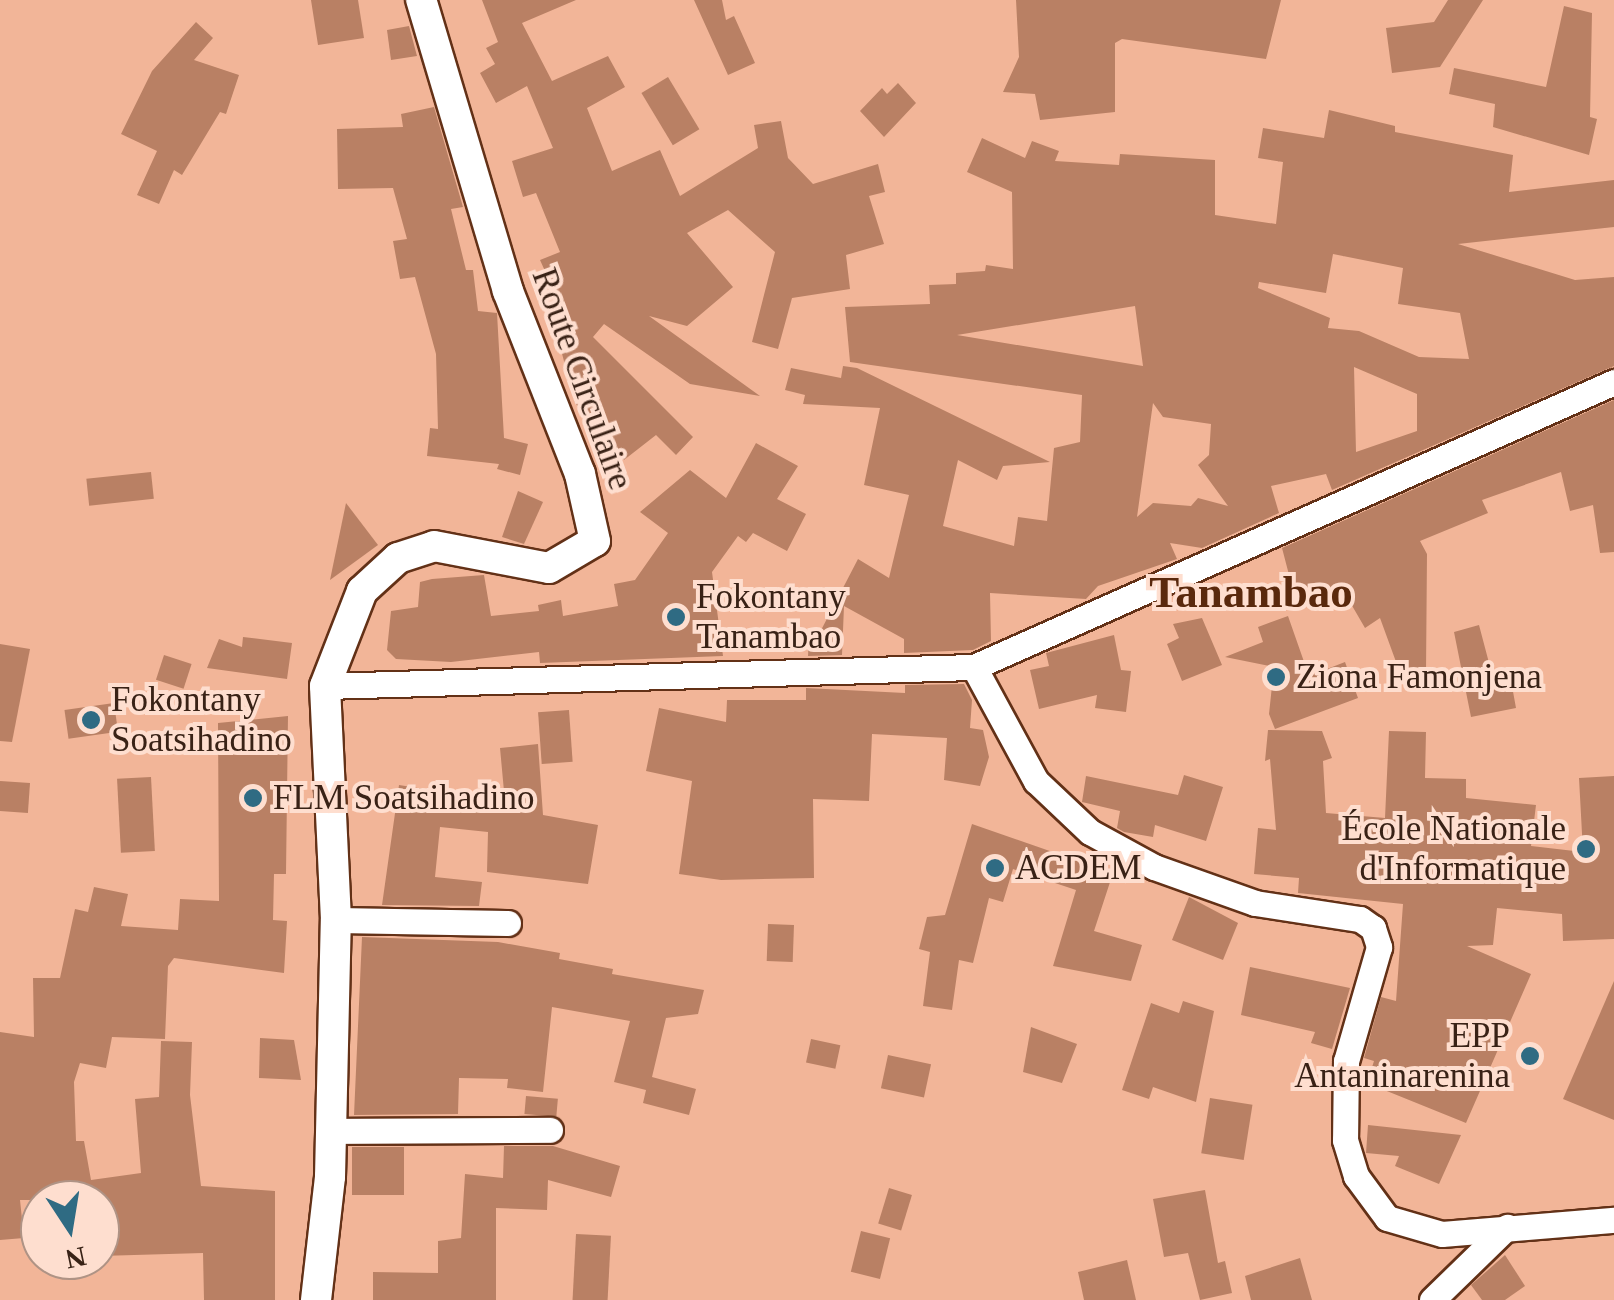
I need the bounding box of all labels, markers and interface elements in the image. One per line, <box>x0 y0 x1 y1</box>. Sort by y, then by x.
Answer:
street label: Route Circulaire <box>523 263 641 495</box>
district label: Tanambao <box>1149 566 1353 620</box>
place label: Fokontany Tanambao <box>696 576 846 658</box>
marker: Fokontany Tanambao <box>665 606 687 628</box>
place label: Ziona Famonjena <box>1296 656 1542 698</box>
marker: Ziona Famonjena <box>1265 666 1287 688</box>
place label: Fokontany Soatsihadino <box>111 679 292 761</box>
marker: Fokontany Soatsihadino <box>80 709 102 731</box>
place label: FLM Soatsihadino <box>273 777 535 819</box>
marker: FLM Soatsihadino <box>242 787 264 809</box>
place label: École Nationale d'Informatique <box>1342 808 1566 890</box>
marker: École Nationale d'Informatique <box>1575 838 1597 860</box>
place label: ACDEM <box>1015 847 1141 889</box>
marker: ACDEM <box>984 857 1006 879</box>
place label: EPP Antaninarenina <box>1294 1015 1510 1097</box>
marker: EPP Antaninarenina <box>1519 1045 1541 1067</box>
north arrow <box>20 1180 120 1280</box>
text: N <box>63 1241 89 1275</box>

